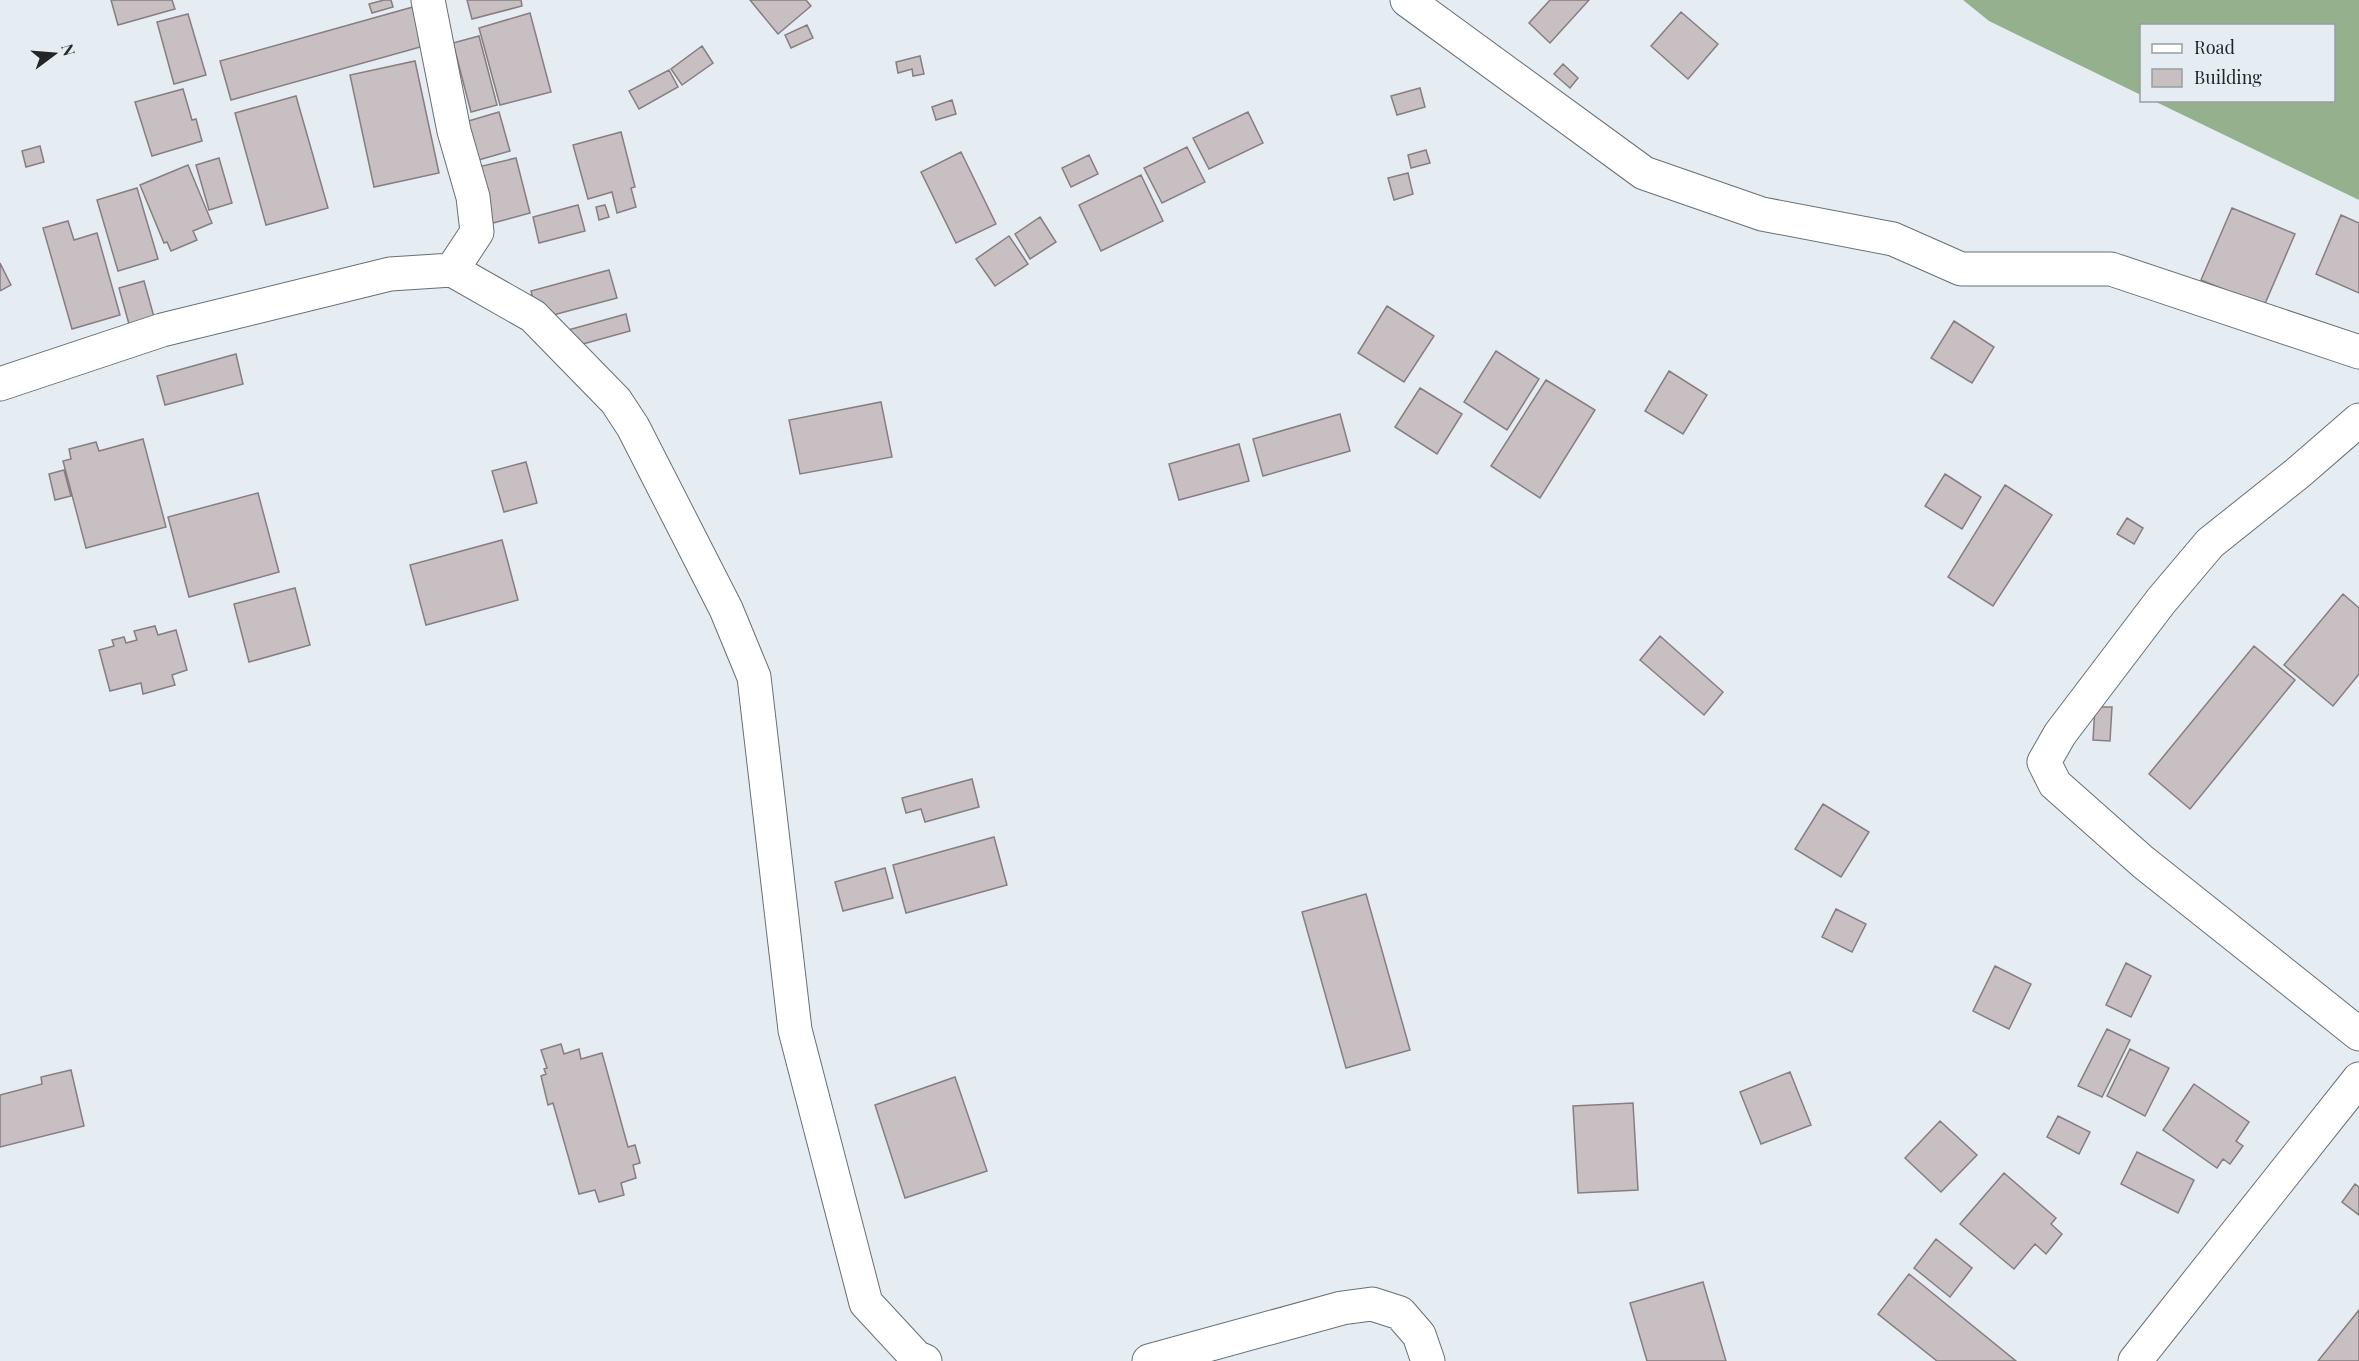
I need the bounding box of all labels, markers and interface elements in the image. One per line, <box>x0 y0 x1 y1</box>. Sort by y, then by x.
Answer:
north arrow <box>24 24 84 84</box>
legend <box>2140 24 2335 102</box>
text: Road <box>2194 35 2235 59</box>
text: N <box>57 41 81 59</box>
text: Building <box>2194 65 2262 89</box>

